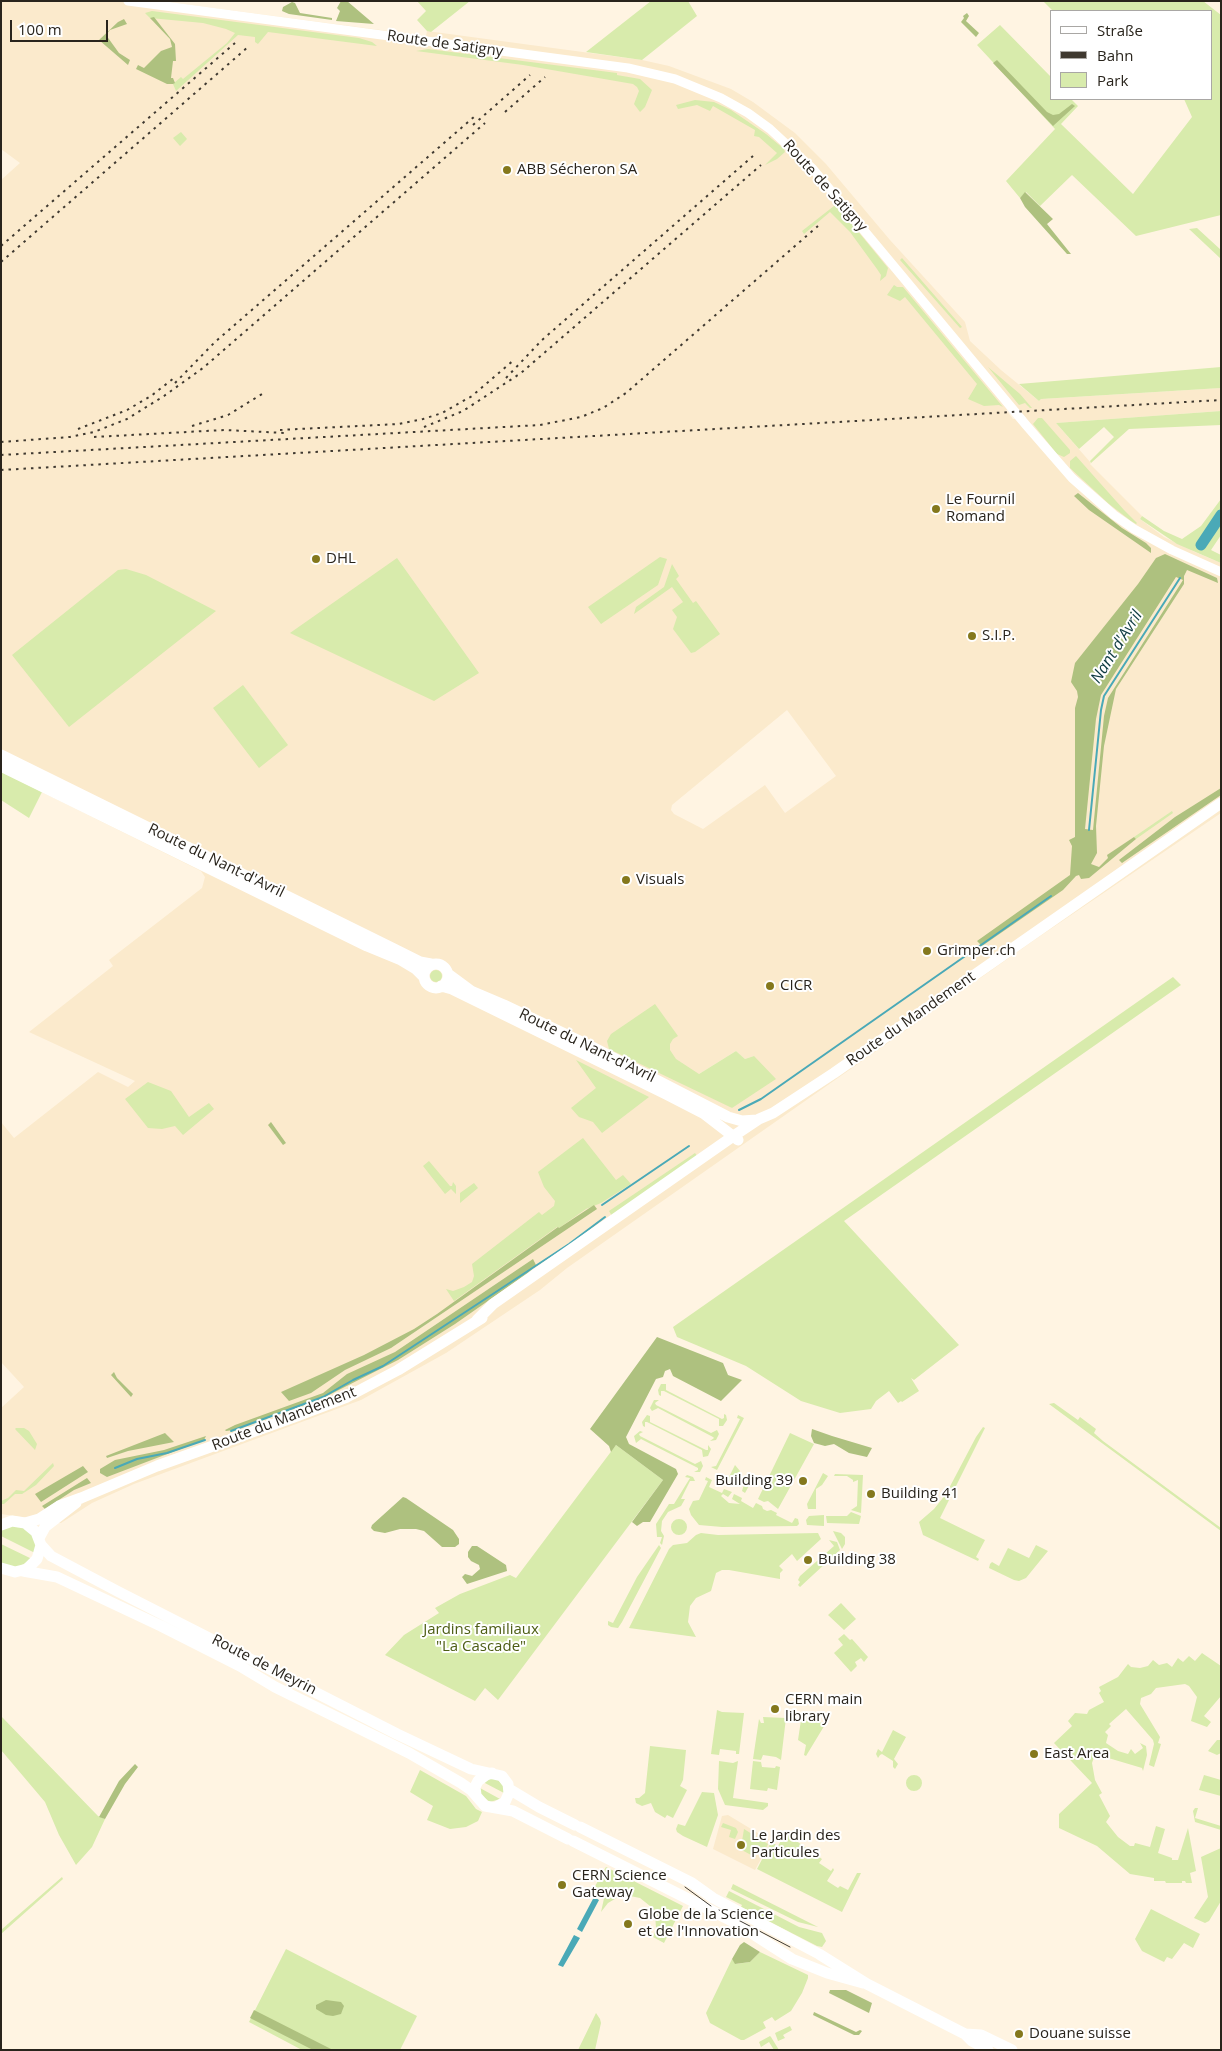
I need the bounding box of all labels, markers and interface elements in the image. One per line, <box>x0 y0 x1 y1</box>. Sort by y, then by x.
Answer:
scale bar <box>12 10 110 42</box>
legend <box>1050 10 1212 100</box>
text: 100 m <box>18 19 62 39</box>
text: Straße <box>1097 20 1143 40</box>
street label: Route de Satigny <box>386 27 504 61</box>
text: Bahn <box>1097 45 1133 65</box>
text: Park <box>1097 70 1128 90</box>
street label: Route de Satigny <box>779 136 871 236</box>
place label: ABB Sécheron SA <box>517 161 637 179</box>
marker: ABB Sécheron SA <box>501 164 513 176</box>
place label: Le Fournil Romand <box>946 491 1015 526</box>
marker: Le Fournil Romand <box>930 503 942 515</box>
place label: DHL <box>326 550 356 568</box>
marker: DHL <box>310 553 322 565</box>
water label: Nant d'Avril <box>1087 607 1147 687</box>
place label: S.I.P. <box>982 627 1015 645</box>
marker: S.I.P. <box>966 630 978 642</box>
street label: Route du Nant-d'Avril <box>145 820 287 902</box>
place label: Visuals <box>636 871 684 889</box>
marker: Visuals <box>620 874 632 886</box>
place label: Grimper.ch <box>937 942 1016 960</box>
marker: Grimper.ch <box>921 945 933 957</box>
street label: Route du Mandement <box>843 968 979 1070</box>
place label: CICR <box>780 977 812 995</box>
marker: CICR <box>764 980 776 992</box>
street label: Route du Nant-d'Avril <box>516 1005 658 1087</box>
street label: Route du Mandement <box>209 1383 359 1455</box>
place label: Building 39 <box>715 1472 793 1490</box>
marker: Building 39 <box>797 1475 809 1487</box>
place label: Building 41 <box>881 1485 959 1503</box>
marker: Building 41 <box>865 1488 877 1500</box>
place label: Building 38 <box>818 1551 896 1569</box>
marker: Building 38 <box>802 1554 814 1566</box>
park label: Jardins familiaux "La Cascade" <box>423 1621 539 1656</box>
street label: Route de Meyrin <box>209 1631 319 1699</box>
place label: CERN main library <box>785 1691 862 1726</box>
marker: CERN main library <box>769 1703 781 1715</box>
place label: East Area <box>1044 1745 1109 1763</box>
marker: East Area <box>1028 1748 1040 1760</box>
place label: Le Jardin des Particules <box>751 1827 840 1862</box>
marker: Le Jardin des Particules <box>735 1839 747 1851</box>
place label: CERN Science Gateway <box>572 1867 667 1902</box>
marker: CERN Science Gateway <box>556 1879 568 1891</box>
place label: Globe de la Science et de l'Innovation <box>638 1906 773 1941</box>
marker: Globe de la Science et de l'Innovation <box>622 1918 634 1930</box>
place label: Douane suisse <box>1029 2025 1131 2043</box>
marker: Douane suisse <box>1013 2028 1025 2040</box>

